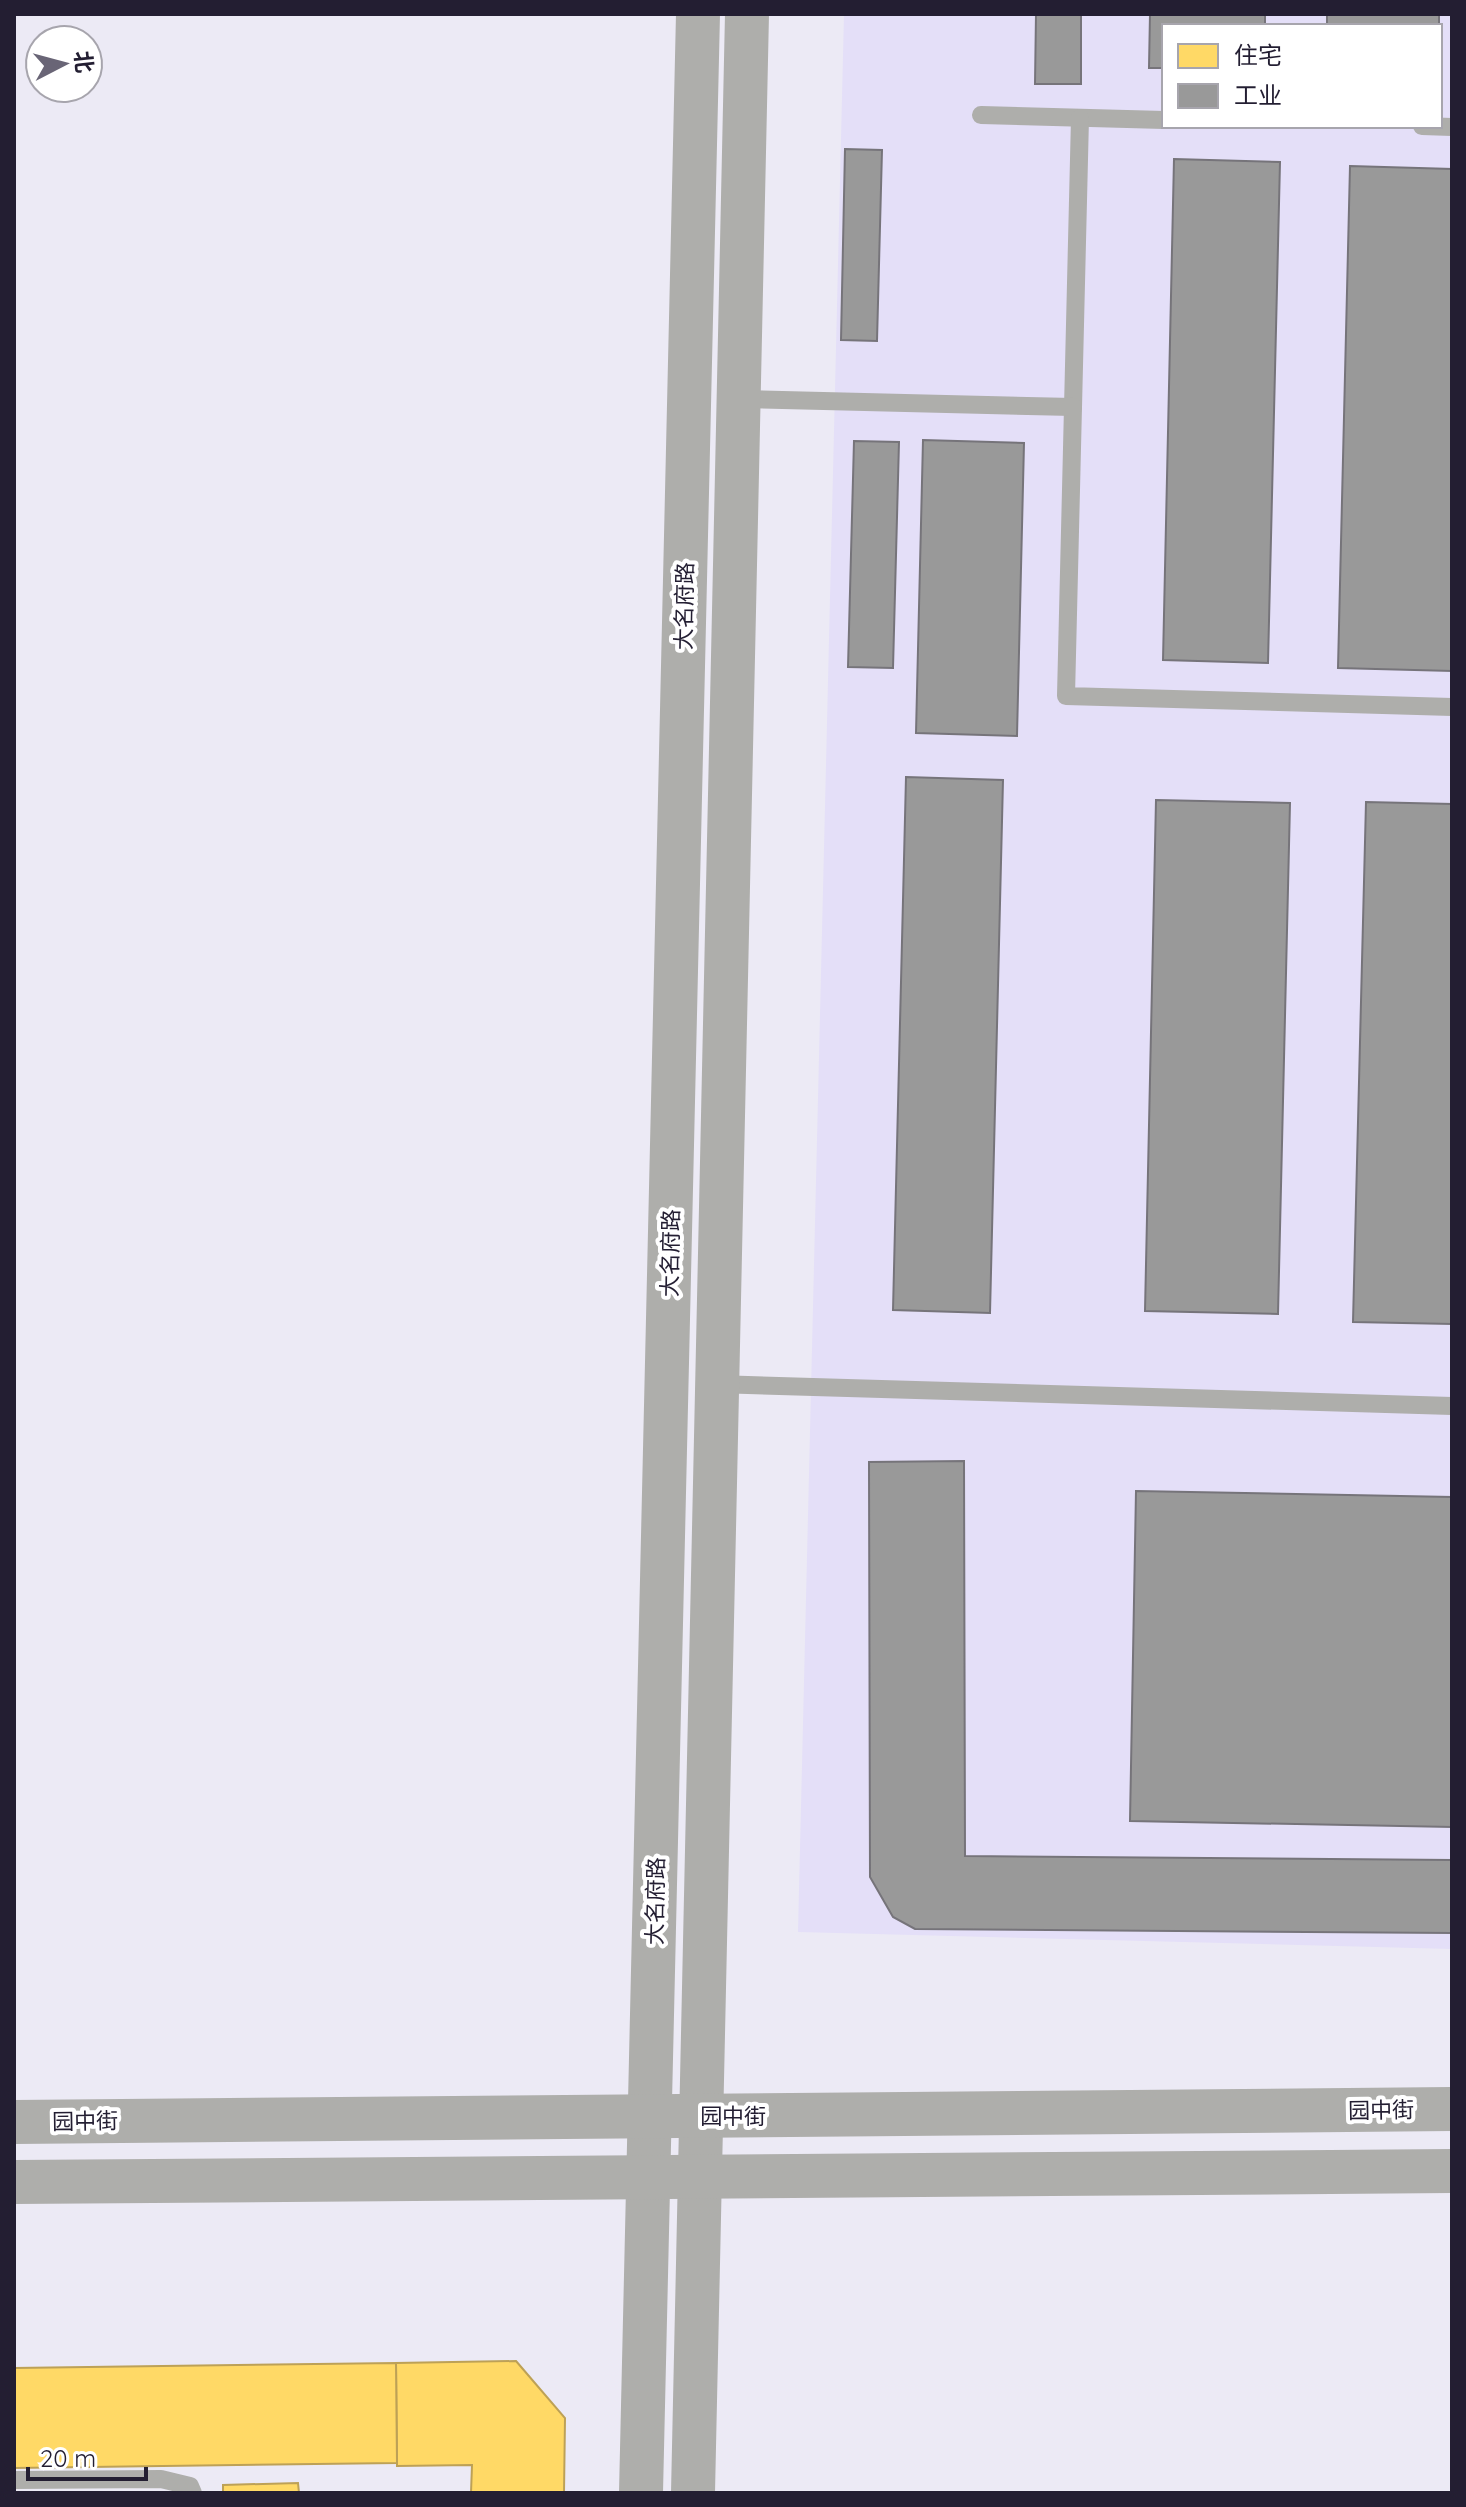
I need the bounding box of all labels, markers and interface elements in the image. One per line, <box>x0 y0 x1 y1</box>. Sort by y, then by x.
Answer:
north arrow <box>24 24 104 104</box>
legend <box>1162 24 1442 128</box>
text: 住宅 <box>1234 40 1282 70</box>
text: 北 <box>69 49 99 74</box>
text: 工业 <box>1234 80 1282 110</box>
street label: 大名府路 <box>669 562 699 650</box>
street label: 大名府路 <box>655 1209 685 1297</box>
street label: 大名府路 <box>640 1857 670 1945</box>
street label: 园中街 <box>1348 2095 1414 2125</box>
street label: 园中街 <box>700 2102 766 2130</box>
street label: 园中街 <box>52 2106 118 2136</box>
scale bar <box>28 2431 146 2481</box>
text: 20 m <box>40 2443 96 2473</box>

